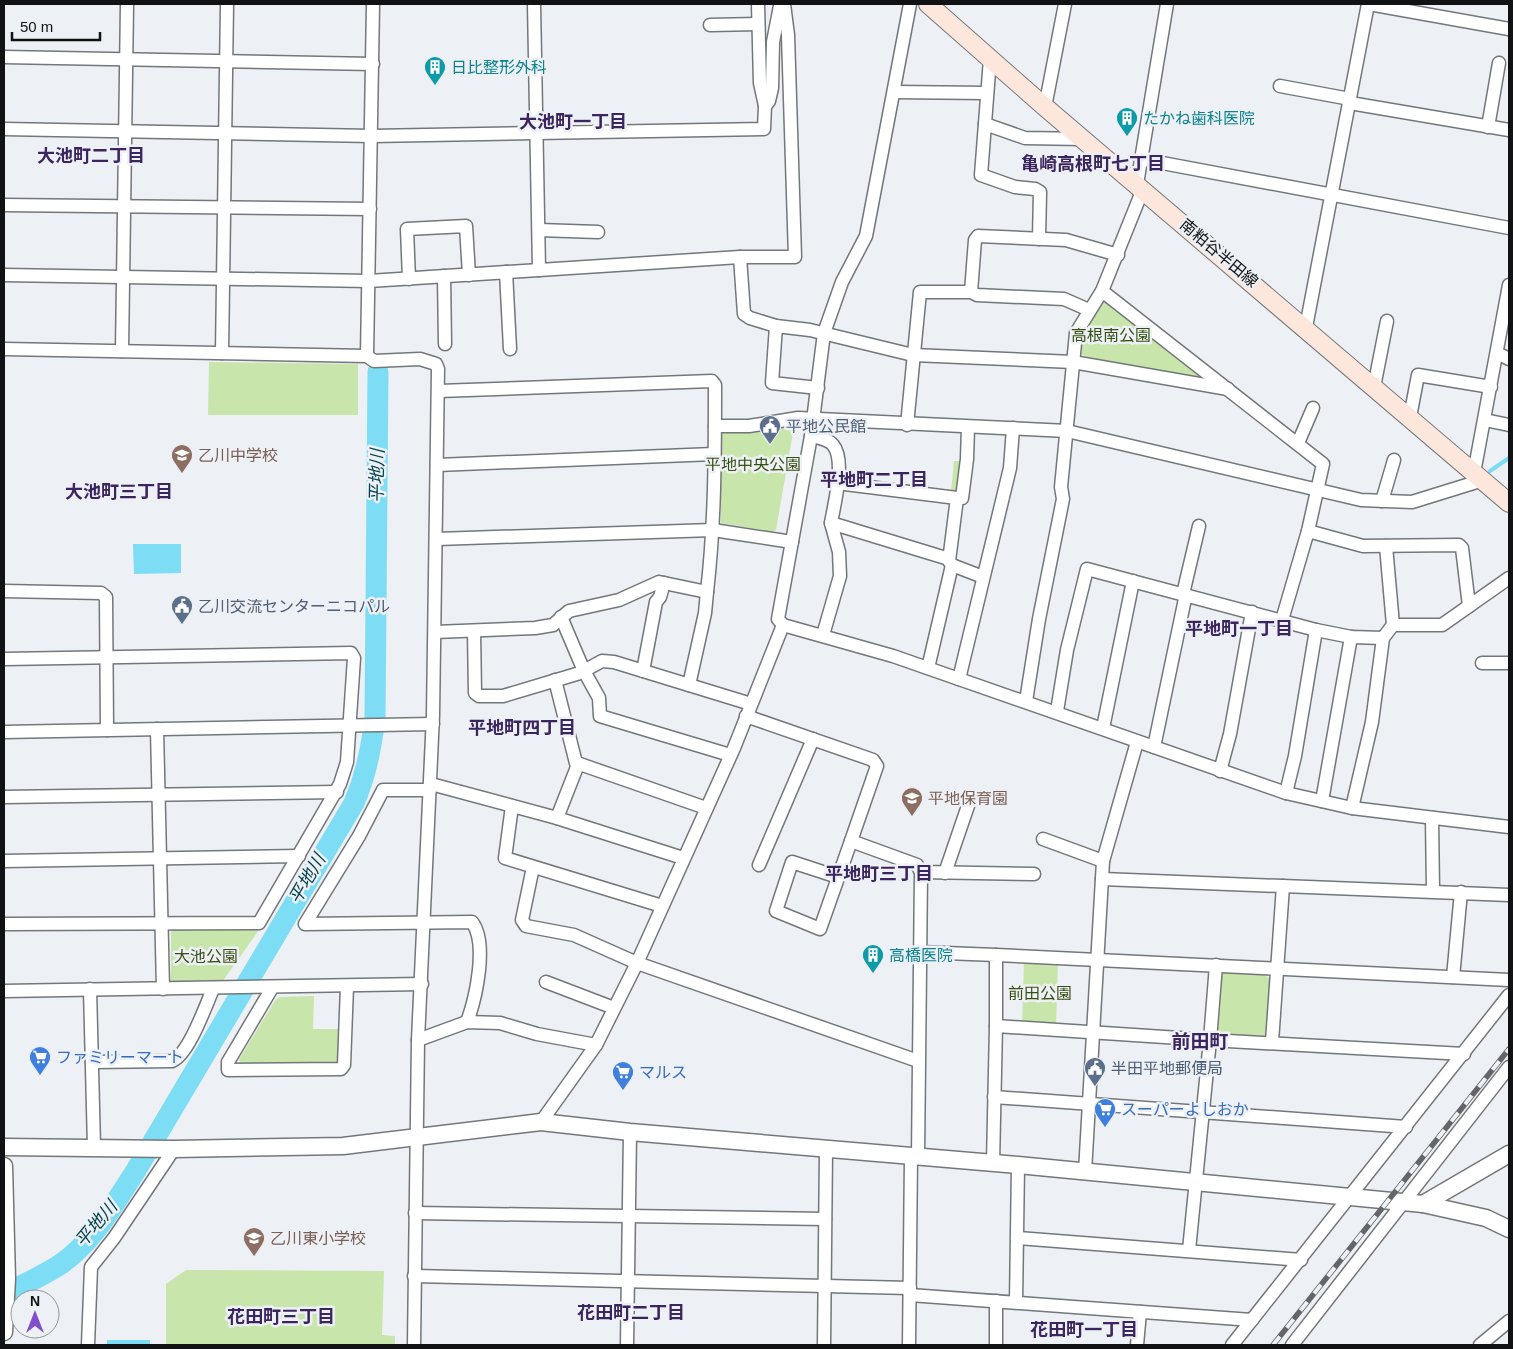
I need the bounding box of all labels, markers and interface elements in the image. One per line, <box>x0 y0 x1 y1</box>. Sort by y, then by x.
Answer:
scale bar <box>12 10 100 42</box>
text: 50 m <box>20 18 53 35</box>
building icon: 日比整形外科 <box>423 55 447 86</box>
place label: 日比整形外科 <box>451 59 547 76</box>
building icon: たかね歯科医院 <box>1115 106 1139 137</box>
place label: たかね歯科医院 <box>1143 110 1255 127</box>
district label: 大池町一丁目 <box>519 112 627 132</box>
district label: 大池町二丁目 <box>37 146 145 166</box>
district label: 亀崎高根町七丁目 <box>1021 153 1165 174</box>
street label: 南粕谷半田線 <box>1177 216 1261 290</box>
park label: 高根南公園 <box>1071 327 1151 344</box>
public building icon: 平地公民館 <box>758 414 782 445</box>
place label: 平地公民館 <box>786 418 866 435</box>
school or university icon: 乙川中学校 <box>170 443 194 474</box>
place label: 乙川中学校 <box>198 447 278 464</box>
water label: 平地川 <box>367 447 388 503</box>
park label: 平地中央公園 <box>705 456 801 473</box>
district label: 平地町二丁目 <box>820 470 928 490</box>
district label: 大池町三丁目 <box>65 482 173 502</box>
public building icon: 乙川交流センターニコパル <box>170 594 194 625</box>
place label: 乙川交流センターニコパル <box>198 598 390 615</box>
district label: 平地町一丁目 <box>1185 619 1293 639</box>
district label: 平地町四丁目 <box>468 718 576 738</box>
school or university icon: 平地保育園 <box>900 786 924 817</box>
place label: 平地保育園 <box>928 790 1008 807</box>
water label: 平地川 <box>285 849 330 907</box>
district label: 平地町三丁目 <box>825 864 933 884</box>
building icon: 高橋医院 <box>861 943 885 974</box>
place label: 高橋医院 <box>889 947 953 964</box>
park label: 大池公園 <box>174 948 238 965</box>
park label: 前田公園 <box>1008 985 1072 1002</box>
district label: 前田町 <box>1171 1031 1229 1052</box>
supermarket icon: ファミリーマート <box>28 1045 52 1076</box>
place label: ファミリーマート <box>56 1049 184 1066</box>
public building icon: 半田平地郵便局 <box>1083 1056 1107 1087</box>
supermarket icon: マルス <box>611 1060 635 1091</box>
place label: 半田平地郵便局 <box>1111 1060 1223 1077</box>
place label: マルス <box>639 1064 687 1081</box>
supermarket icon: スーパーよしおか <box>1093 1097 1117 1128</box>
place label: スーパーよしおか <box>1121 1101 1249 1118</box>
water label: 平地川 <box>71 1195 122 1251</box>
school or university icon: 乙川東小学校 <box>242 1226 266 1257</box>
place label: 乙川東小学校 <box>270 1230 366 1247</box>
north arrow <box>10 1289 60 1339</box>
text: N <box>30 1293 40 1309</box>
district label: 花田町二丁目 <box>577 1303 685 1323</box>
district label: 花田町三丁目 <box>227 1307 335 1327</box>
district label: 花田町一丁目 <box>1030 1320 1138 1340</box>

